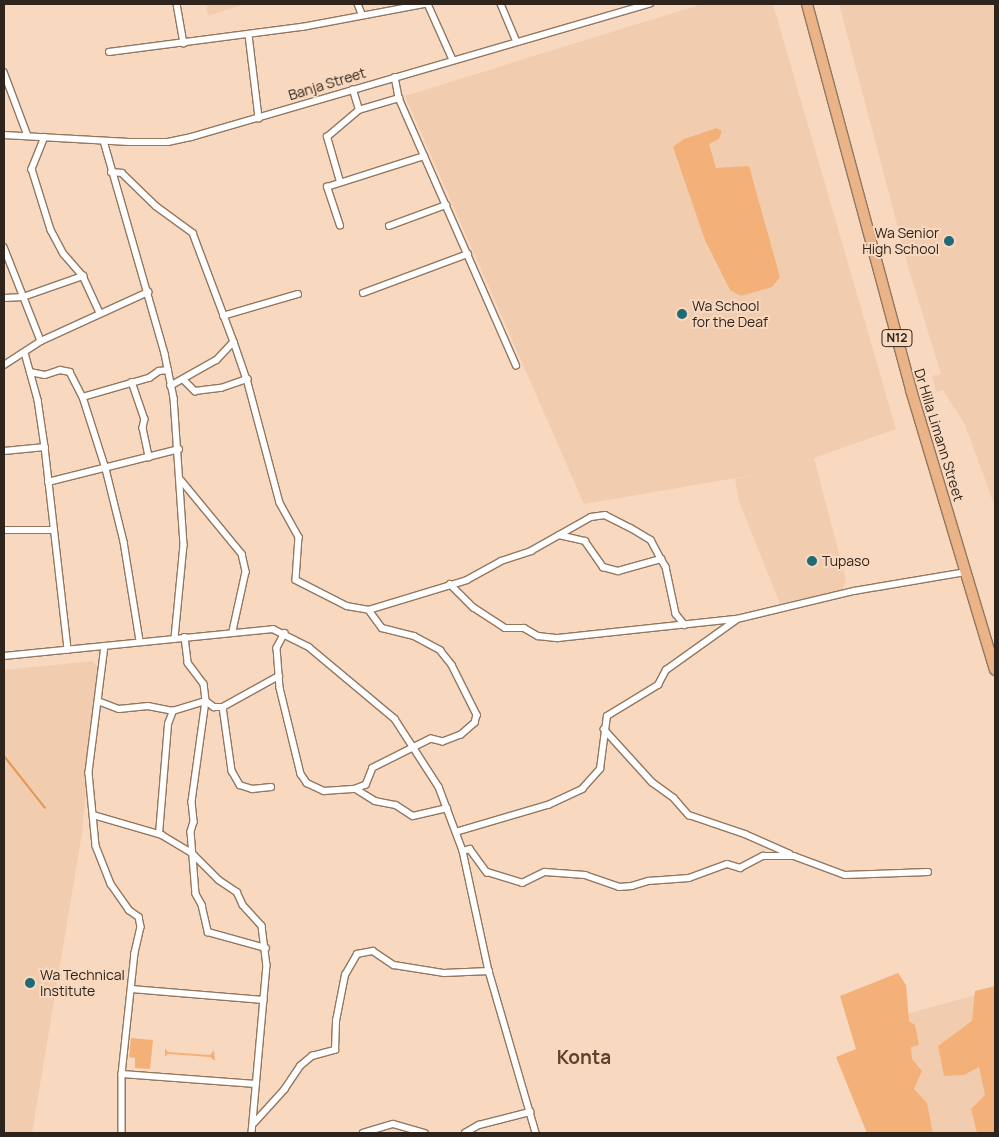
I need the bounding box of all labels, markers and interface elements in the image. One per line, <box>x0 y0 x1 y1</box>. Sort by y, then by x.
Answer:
street label: Banja Street <box>286 64 368 104</box>
place label: Wa Senior High School <box>862 225 939 258</box>
marker: Wa Senior High School <box>943 235 955 247</box>
place label: Wa School for the Deaf <box>692 298 768 331</box>
marker: Wa School for the Deaf <box>676 308 688 320</box>
road number: N12 <box>881 328 913 348</box>
street label: Dr Hilla Limann Street <box>911 367 967 503</box>
place label: Tupaso <box>822 553 870 569</box>
marker: Tupaso <box>806 555 818 567</box>
place label: Wa Technical Institute <box>40 967 125 1000</box>
marker: Wa Technical Institute <box>24 977 36 989</box>
district label: Konta <box>557 1047 611 1069</box>

